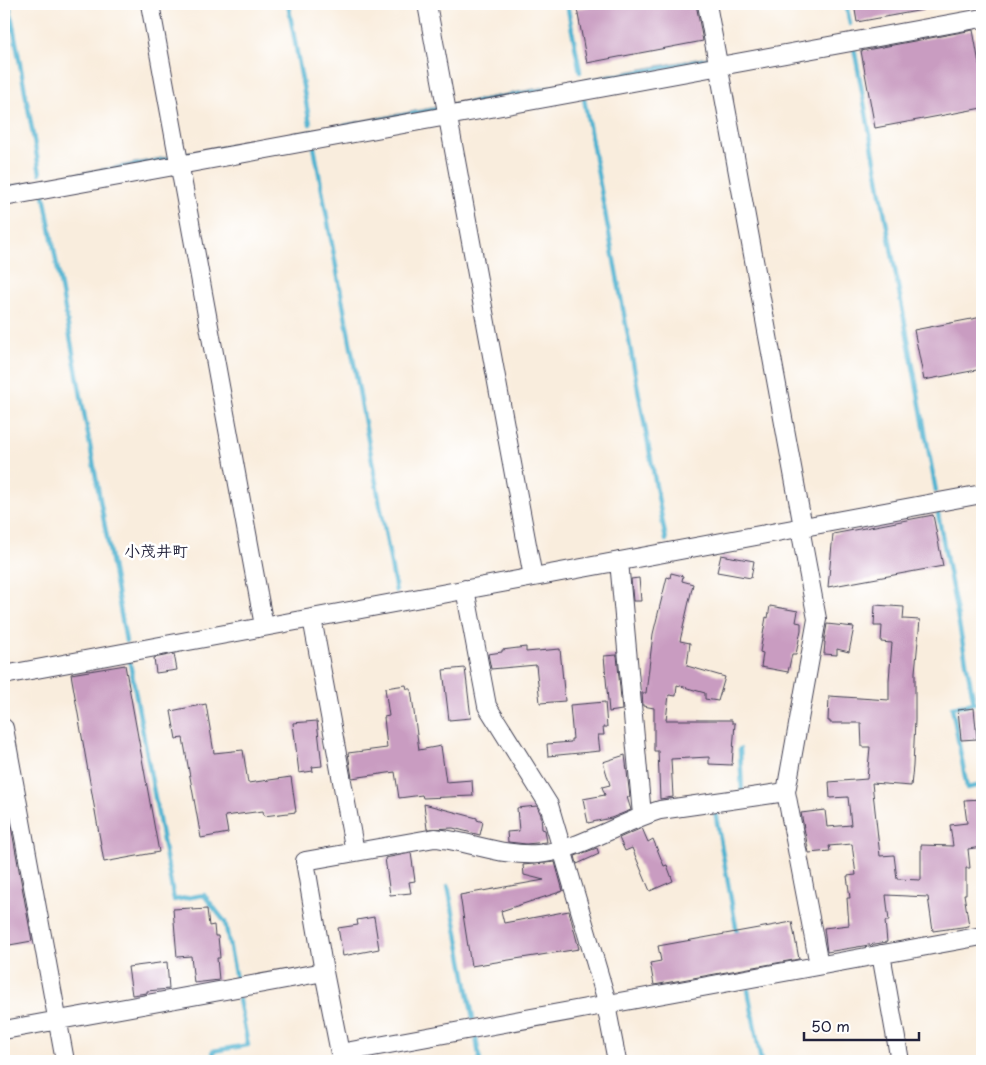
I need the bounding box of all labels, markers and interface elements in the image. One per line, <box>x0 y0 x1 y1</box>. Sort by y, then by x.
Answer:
district label: 小茂井町 <box>124 538 188 562</box>
scale bar <box>804 1010 918 1042</box>
text: 50 m <box>811 1014 850 1037</box>

